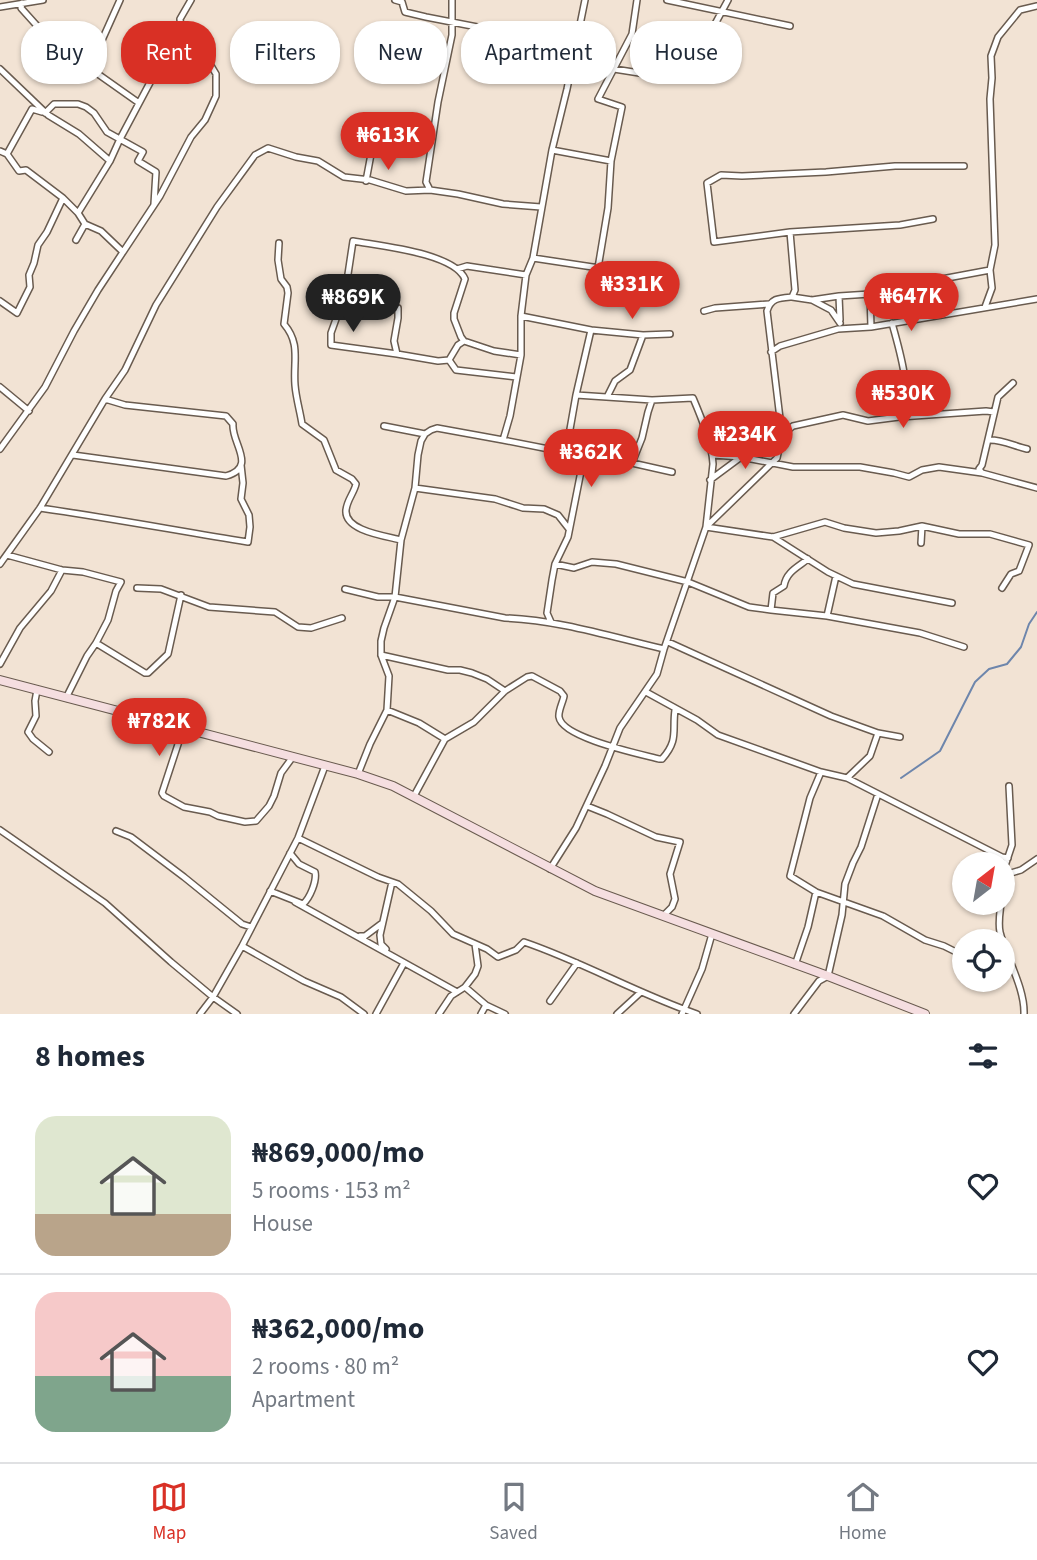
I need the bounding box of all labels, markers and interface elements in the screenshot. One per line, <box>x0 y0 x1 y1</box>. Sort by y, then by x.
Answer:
chip: Buy <box>21 21 107 84</box>
chip: Rent <box>121 21 216 84</box>
chip: Filters <box>230 21 340 84</box>
chip: New <box>354 21 447 84</box>
chip: Apartment <box>461 21 616 84</box>
chip: House <box>630 21 742 84</box>
pin: ₦613K <box>339 113 437 172</box>
text: ₦613K <box>357 118 419 151</box>
pin: ₦331K <box>583 262 681 321</box>
text: ₦331K <box>601 267 663 300</box>
pin: ₦869K <box>304 274 402 334</box>
pin: ₦647K <box>862 274 960 333</box>
text: ₦647K <box>880 279 942 312</box>
text: ₦869K <box>322 280 384 313</box>
pin: ₦530K <box>854 370 952 430</box>
text: ₦530K <box>872 376 934 409</box>
pin: ₦234K <box>696 412 794 471</box>
text: ₦234K <box>714 417 776 450</box>
pin: ₦362K <box>542 430 640 489</box>
text: ₦362K <box>560 435 622 468</box>
pin: ₦782K <box>110 698 208 758</box>
text: ₦782K <box>128 704 190 737</box>
north arrow <box>952 852 1015 915</box>
map controls <box>952 852 1015 992</box>
button: locate <box>952 929 1015 992</box>
text: 8 homes <box>35 1035 145 1078</box>
icon: filters <box>964 1037 1002 1075</box>
text: ₦869,000/mo <box>252 1131 424 1174</box>
icon: home <box>91 1144 175 1228</box>
icon: heart <box>964 1167 1002 1205</box>
text: 5 rooms · 153 m² <box>252 1174 411 1207</box>
text: House <box>252 1207 313 1240</box>
text: ₦362,000/mo <box>252 1307 424 1350</box>
icon: home <box>91 1320 175 1404</box>
icon: heart <box>964 1343 1002 1381</box>
text: 2 rooms · 80 m² <box>252 1350 399 1383</box>
text: Apartment <box>252 1383 355 1416</box>
tab: Map <box>150 1478 188 1547</box>
tab: Saved <box>489 1478 538 1547</box>
tab: Home <box>839 1478 887 1547</box>

